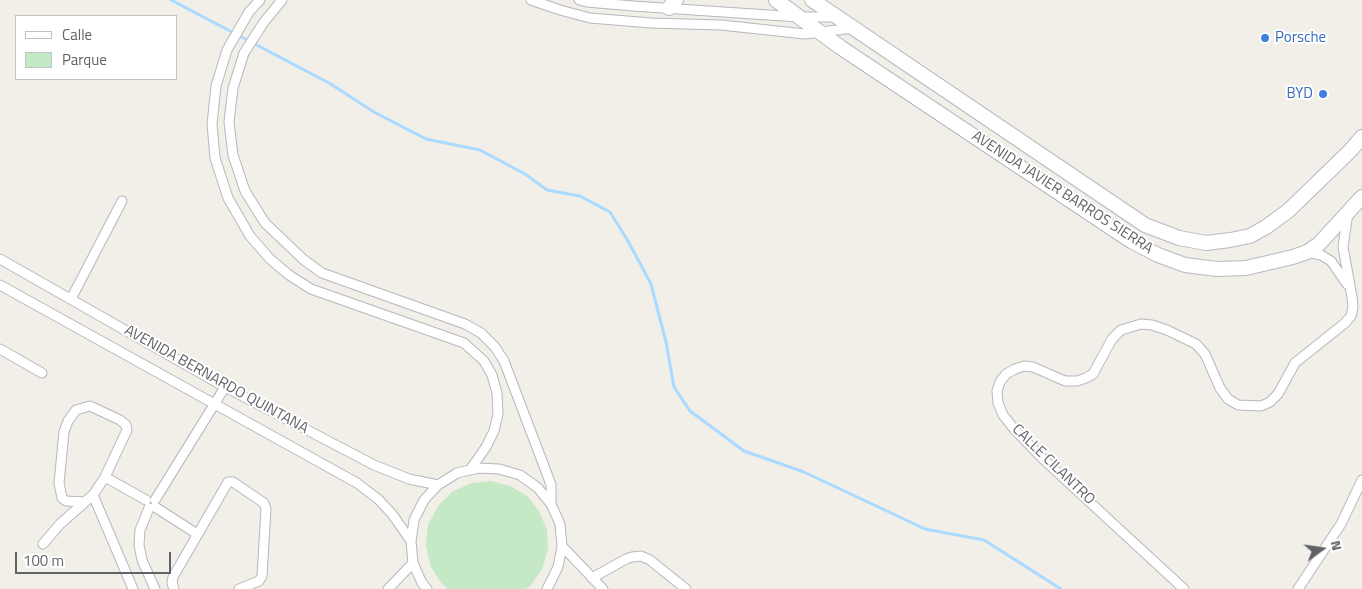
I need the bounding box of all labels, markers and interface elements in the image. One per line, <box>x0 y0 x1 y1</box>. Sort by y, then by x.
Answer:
legend <box>15 15 178 80</box>
text: Calle <box>62 23 92 46</box>
place label: Porsche <box>1275 29 1326 47</box>
marker: Porsche <box>1259 32 1271 44</box>
text: Parque <box>62 48 107 71</box>
place label: BYD <box>1286 85 1313 103</box>
marker: BYD <box>1317 88 1329 100</box>
street label: AVENIDA JAVIER BARROS SIERRA <box>968 128 1156 258</box>
street label: AVENIDA BERNARDO QUINTANA <box>121 322 311 438</box>
street label: CALLE CILANTRO <box>1008 421 1098 509</box>
north arrow <box>1297 524 1347 574</box>
text: N <box>1326 538 1348 552</box>
scale bar <box>18 542 174 574</box>
text: 100 m <box>23 549 64 572</box>

